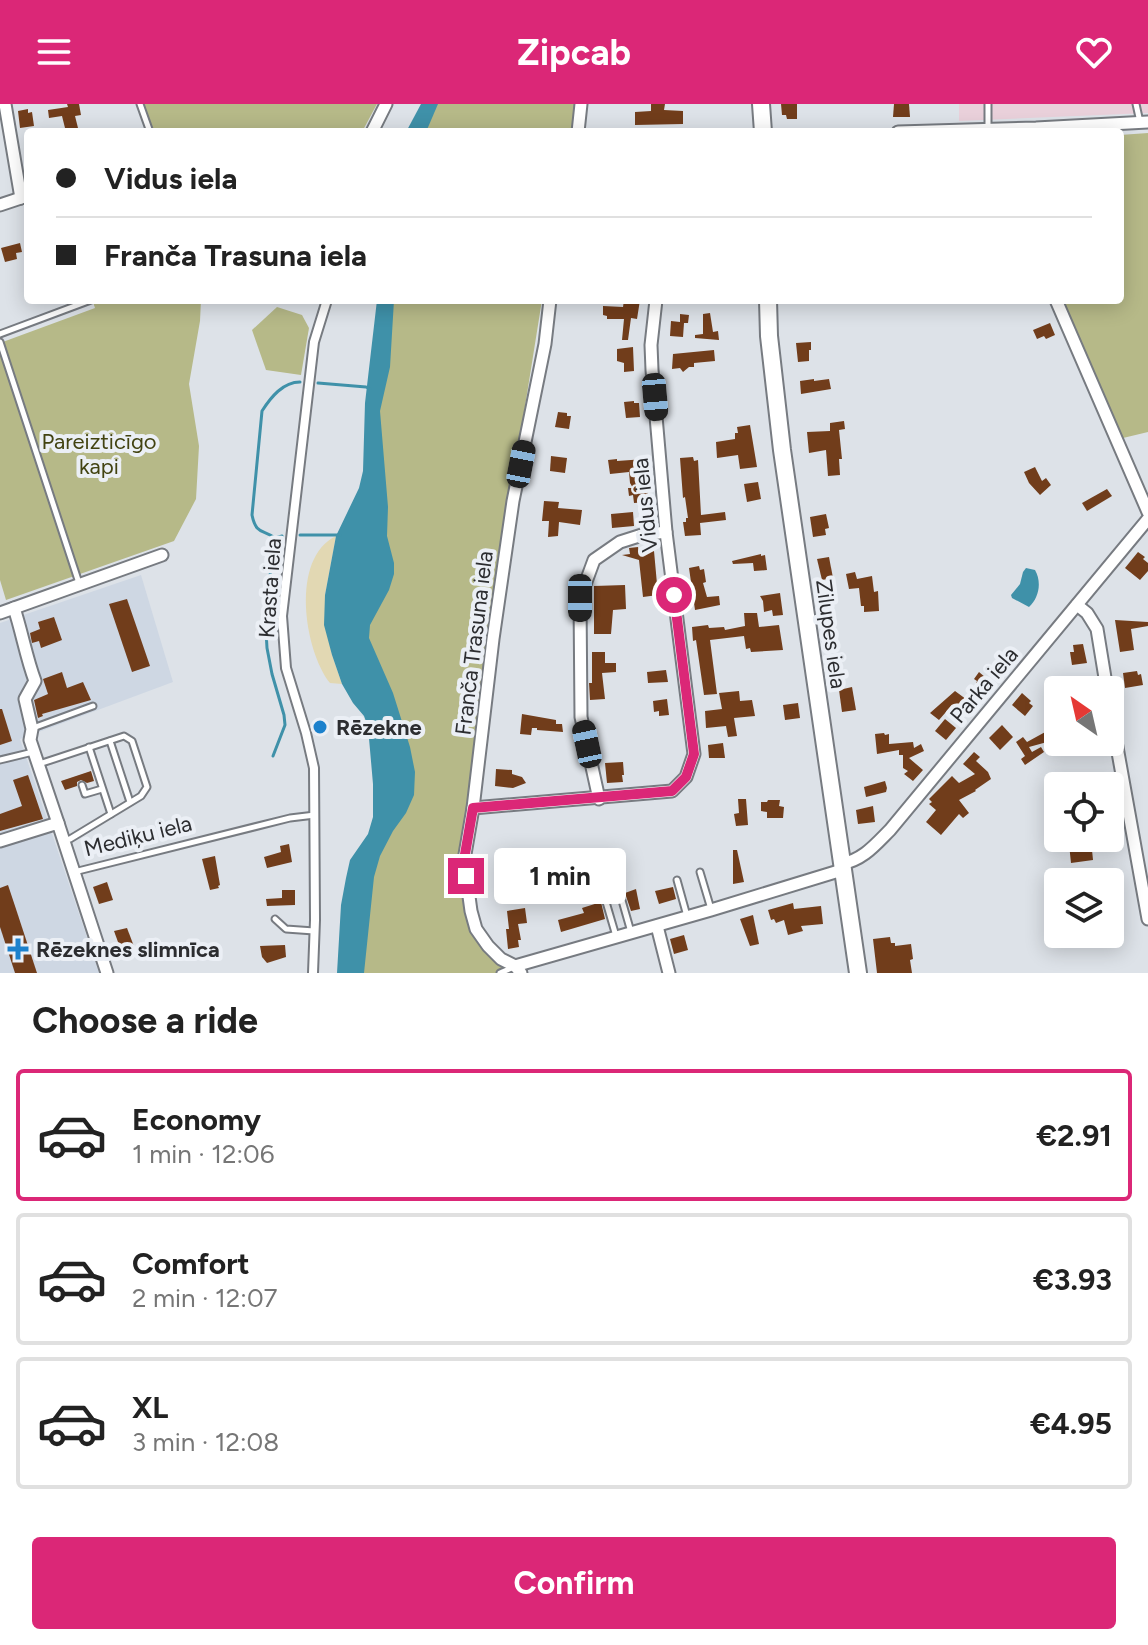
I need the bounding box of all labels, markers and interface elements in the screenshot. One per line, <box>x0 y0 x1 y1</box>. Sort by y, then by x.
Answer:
icon: menu <box>32 30 76 74</box>
icon: heart <box>1072 30 1116 74</box>
text: Zipcab <box>517 31 631 74</box>
text: Vidus iela <box>104 160 237 197</box>
text: Franča Trasuna iela <box>104 237 367 274</box>
car <box>641 372 669 422</box>
park label: Pareizticīgo kapi <box>41 428 157 480</box>
car <box>505 438 537 490</box>
street label: Vidus iela <box>627 457 663 553</box>
street label: Krasta iela <box>253 537 287 639</box>
street label: Franča Trasuna iela <box>449 549 499 737</box>
car <box>568 574 592 622</box>
route start <box>656 577 692 613</box>
street label: Zilupes iela <box>810 578 852 690</box>
street label: Parka iela <box>944 641 1024 729</box>
north arrow <box>1044 676 1124 756</box>
map controls <box>1044 676 1124 948</box>
place label: Rēzekne <box>336 714 422 741</box>
marker: Rēzekne <box>311 718 329 736</box>
car <box>570 718 604 770</box>
button: locate <box>1044 772 1124 852</box>
street label: Mediķu iela <box>81 810 195 862</box>
callout: 1 min <box>494 848 626 904</box>
route end <box>448 858 484 894</box>
text: 1 min <box>529 860 591 892</box>
button: layers <box>1044 868 1124 948</box>
place label: Rēzeknes slimnīca <box>36 936 220 963</box>
marker: Rēzeknes slimnīca <box>7 938 29 960</box>
text: Choose a ride <box>32 999 258 1042</box>
icon: car <box>36 1099 108 1171</box>
text: Economy <box>132 1101 261 1138</box>
text: €2.91 <box>1036 1117 1112 1154</box>
text: 1 min · 12:06 <box>132 1138 275 1170</box>
icon: car <box>36 1243 108 1315</box>
text: Comfort <box>132 1245 250 1282</box>
text: €3.93 <box>1033 1261 1112 1298</box>
text: 2 min · 12:07 <box>132 1282 278 1314</box>
icon: car <box>36 1387 108 1459</box>
text: XL <box>132 1389 168 1426</box>
text: €4.95 <box>1030 1405 1112 1442</box>
text: 3 min · 12:08 <box>132 1426 279 1458</box>
button: Confirm <box>32 1537 1116 1629</box>

